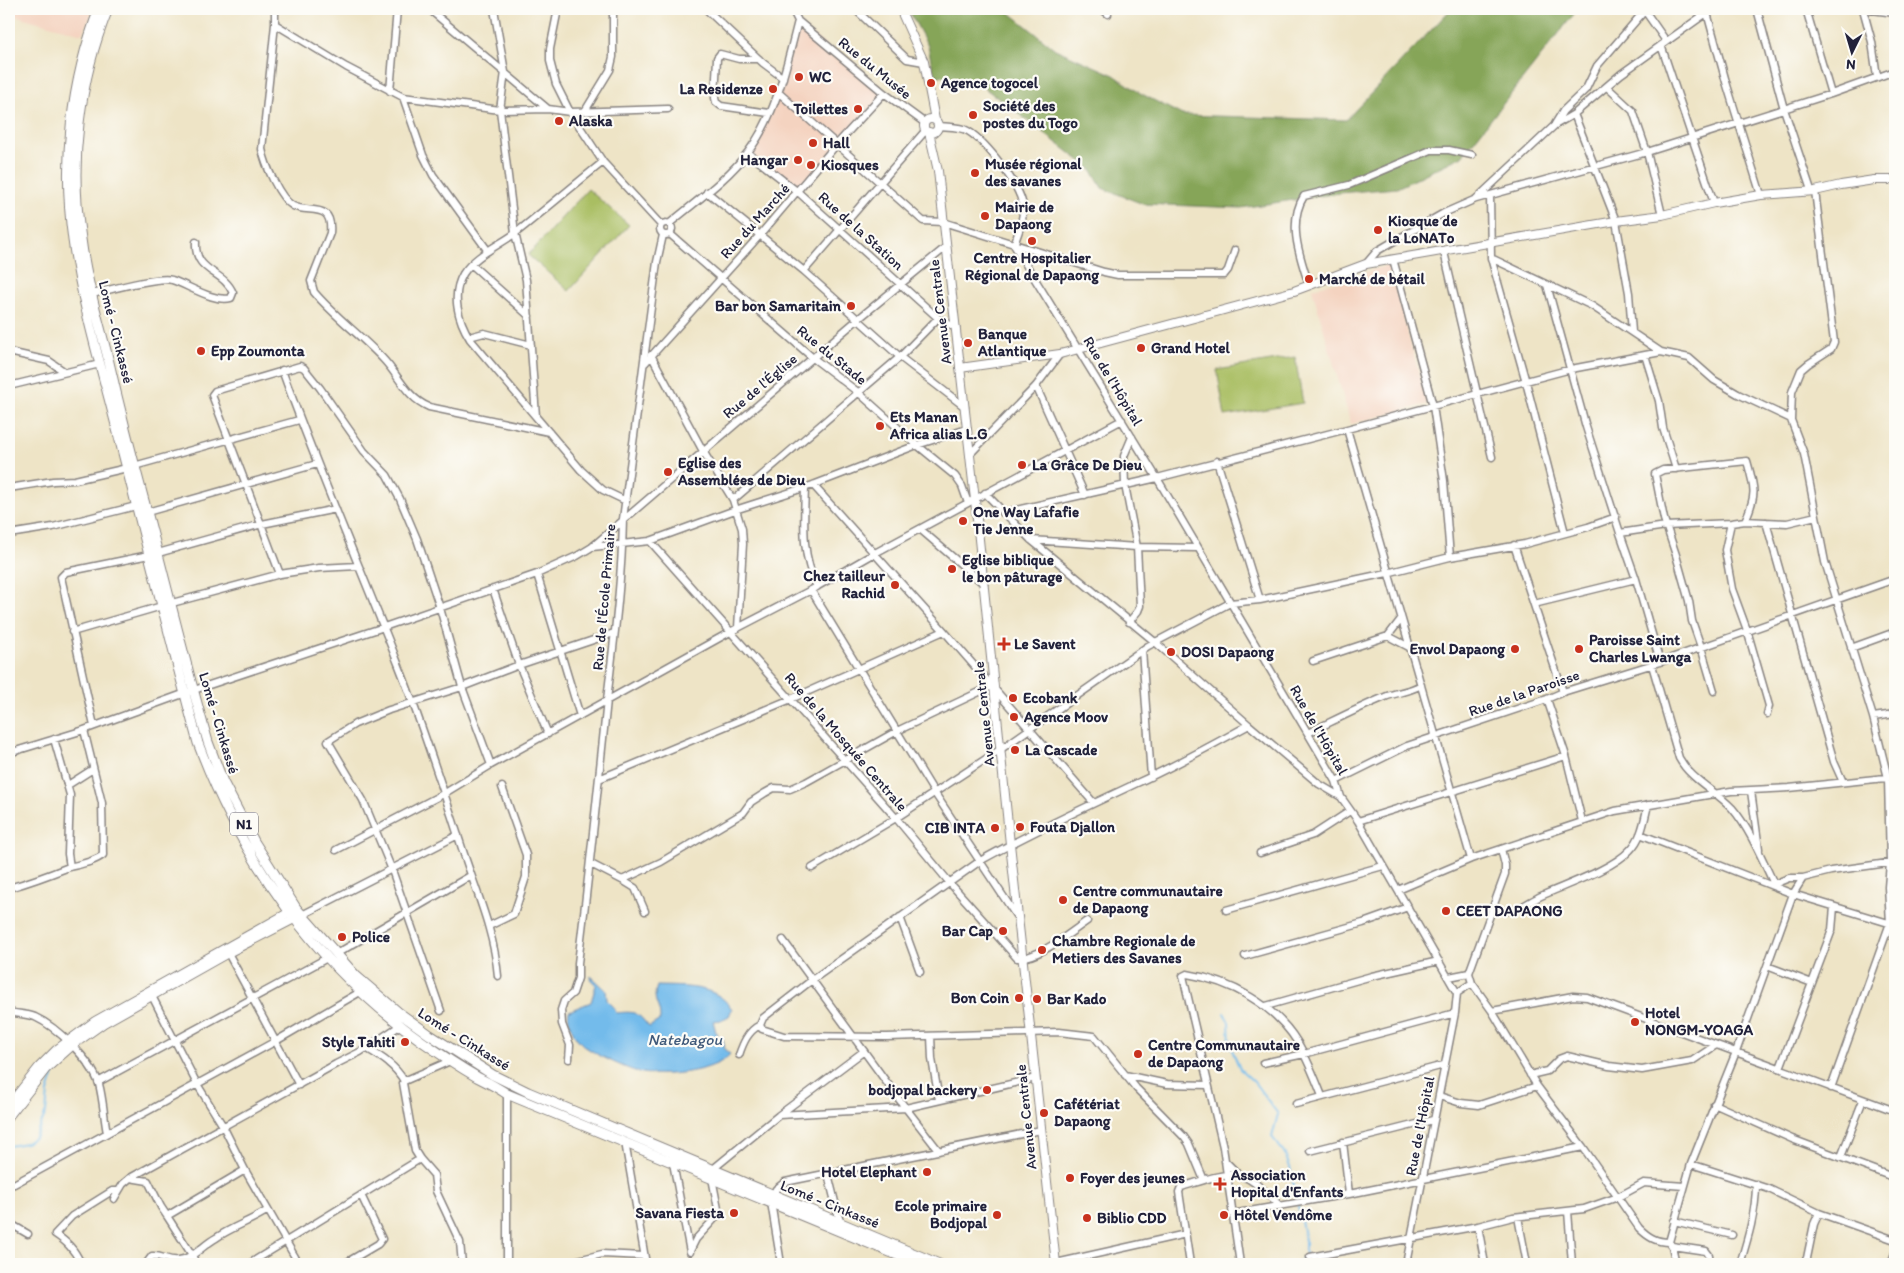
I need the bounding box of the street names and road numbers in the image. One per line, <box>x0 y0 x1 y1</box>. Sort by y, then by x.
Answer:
street label: Rue du Musée <box>835 33 915 103</box>
street label: Rue du Marché <box>716 180 794 262</box>
street label: Rue de la Station <box>815 188 907 274</box>
street label: Avenue Centrale <box>925 258 955 366</box>
street label: Lomé - Cinkassé <box>95 279 137 385</box>
street label: Rue du Stade <box>793 321 871 389</box>
street label: Rue de l'Hôpital <box>1079 333 1147 430</box>
street label: Rue de l'Église <box>719 350 801 422</box>
street label: Rue de l'École Primaire <box>589 523 619 671</box>
street label: Avenue Centrale <box>970 660 998 768</box>
street label: Rue de la Paroisse <box>1466 666 1582 720</box>
street label: Rue de la Mosquée Centrale <box>781 669 911 815</box>
street label: Lomé - Cinkassé <box>195 670 243 776</box>
street label: Rue de l'Hôpital <box>1286 682 1352 779</box>
road number: N1 <box>230 812 258 836</box>
street label: Lomé - Cinkassé <box>415 1003 513 1075</box>
street label: Avenue Centrale <box>1012 1063 1040 1171</box>
street label: Rue de l'Hôpital <box>1402 1074 1439 1177</box>
street label: Lomé - Cinkassé <box>778 1176 882 1232</box>

